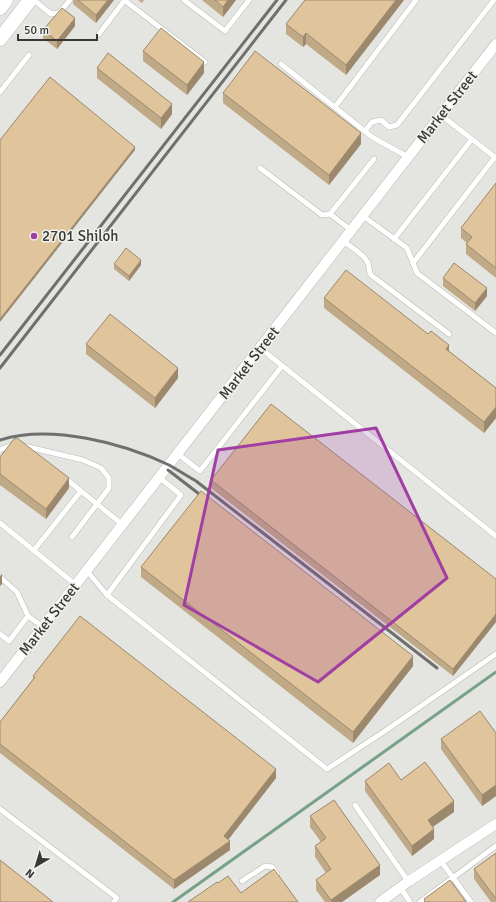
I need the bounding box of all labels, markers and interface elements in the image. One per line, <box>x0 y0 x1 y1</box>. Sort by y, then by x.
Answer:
scale bar <box>18 16 97 42</box>
text: 50 m <box>24 23 49 38</box>
street label: Market Street <box>413 67 481 147</box>
place label: 2701 Shiloh <box>42 227 118 245</box>
marker: 2701 Shiloh <box>29 231 39 241</box>
street label: Market Street <box>215 323 283 403</box>
street label: Market Street <box>15 579 83 659</box>
north arrow <box>16 846 56 886</box>
text: N <box>23 866 37 881</box>

